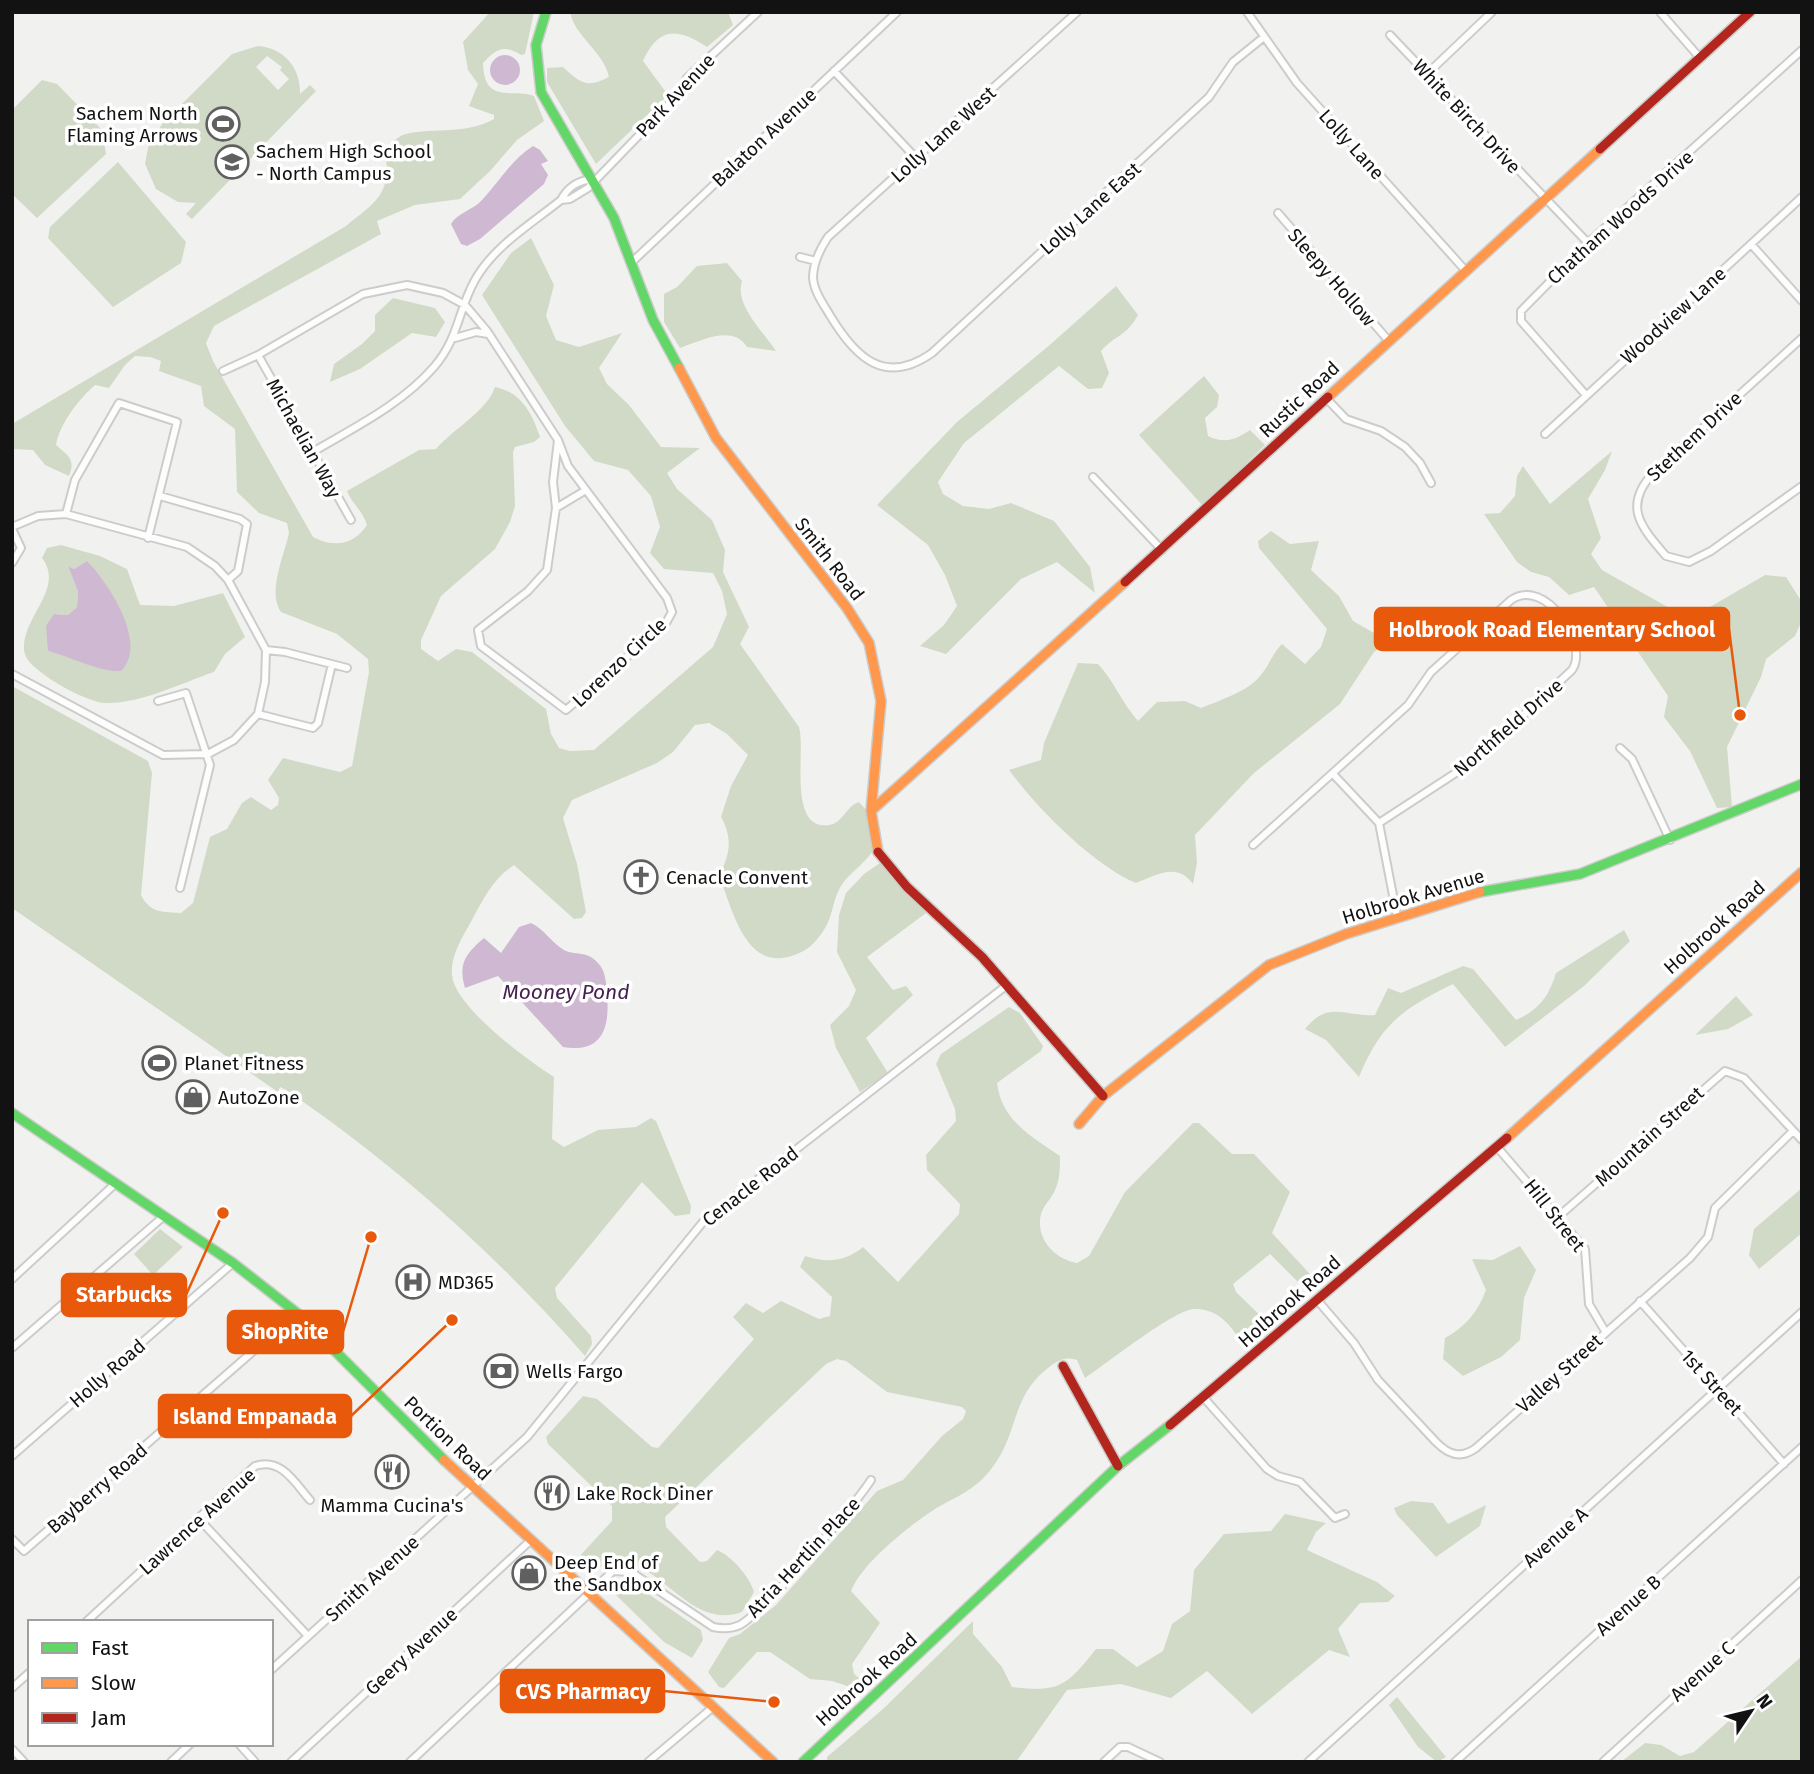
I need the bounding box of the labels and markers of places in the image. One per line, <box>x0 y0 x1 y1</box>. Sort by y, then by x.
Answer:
place label: Sachem North Flaming Arrows <box>67 102 198 147</box>
sports icon: Sachem North Flaming Arrows <box>204 105 242 143</box>
place label: Sachem High School - North Campus <box>256 140 432 185</box>
school or university icon: Sachem High School - North Campus <box>213 143 251 181</box>
callout: Holbrook Road Elementary School <box>1375 608 1729 650</box>
church icon: Cenacle Convent <box>622 858 660 896</box>
place label: Cenacle Convent <box>666 866 808 889</box>
sports icon: Planet Fitness <box>140 1044 178 1082</box>
place label: Planet Fitness <box>184 1052 304 1075</box>
shop icon: AutoZone <box>174 1078 212 1116</box>
place label: AutoZone <box>218 1086 300 1109</box>
hospital icon: MD365 <box>394 1263 432 1301</box>
place label: MD365 <box>438 1271 494 1294</box>
callout: Starbucks <box>62 1274 186 1316</box>
callout: ShopRite <box>228 1311 343 1353</box>
bank icon: Wells Fargo <box>482 1352 520 1390</box>
place label: Wells Fargo <box>526 1360 623 1383</box>
callout: Island Empanada <box>159 1395 351 1437</box>
restaurant icon: Mamma Cucina's <box>373 1453 411 1491</box>
restaurant icon: Lake Rock Diner <box>533 1474 571 1512</box>
place label: Lake Rock Diner <box>576 1482 714 1505</box>
place label: Mamma Cucina's <box>321 1494 464 1517</box>
place label: Deep End of the Sandbox <box>554 1551 663 1596</box>
shop icon: Deep End of the Sandbox <box>510 1554 548 1592</box>
callout: CVS Pharmacy <box>501 1670 664 1712</box>

